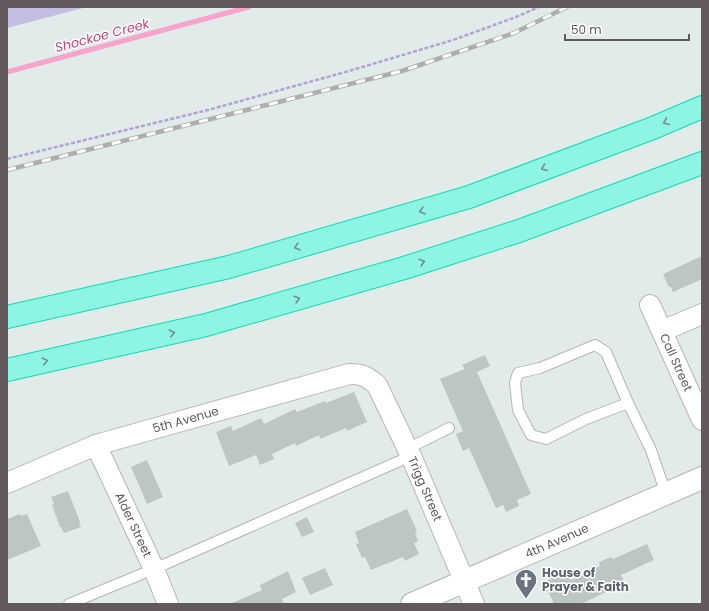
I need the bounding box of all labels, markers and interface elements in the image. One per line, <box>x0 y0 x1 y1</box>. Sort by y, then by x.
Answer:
water label: Shockoe Creek <box>53 13 153 57</box>
scale bar <box>565 16 689 42</box>
text: 50 m <box>571 21 602 38</box>
one-way arrow <box>662 118 669 126</box>
one-way arrow <box>541 164 548 172</box>
one-way arrow <box>418 206 425 215</box>
one-way arrow <box>293 242 300 251</box>
one-way arrow <box>418 259 425 267</box>
one-way arrow <box>294 295 301 304</box>
one-way arrow <box>169 329 175 337</box>
street label: Call Street <box>656 331 697 394</box>
one-way arrow <box>42 358 48 366</box>
street label: 5th Avenue <box>151 402 221 437</box>
street label: Trigg Street <box>404 454 447 524</box>
street label: Alder Street <box>111 489 156 560</box>
street label: 4th Avenue <box>522 519 591 562</box>
place label: House of Prayer & Faith <box>542 564 629 595</box>
church icon: House of Prayer & Faith <box>513 567 539 600</box>

